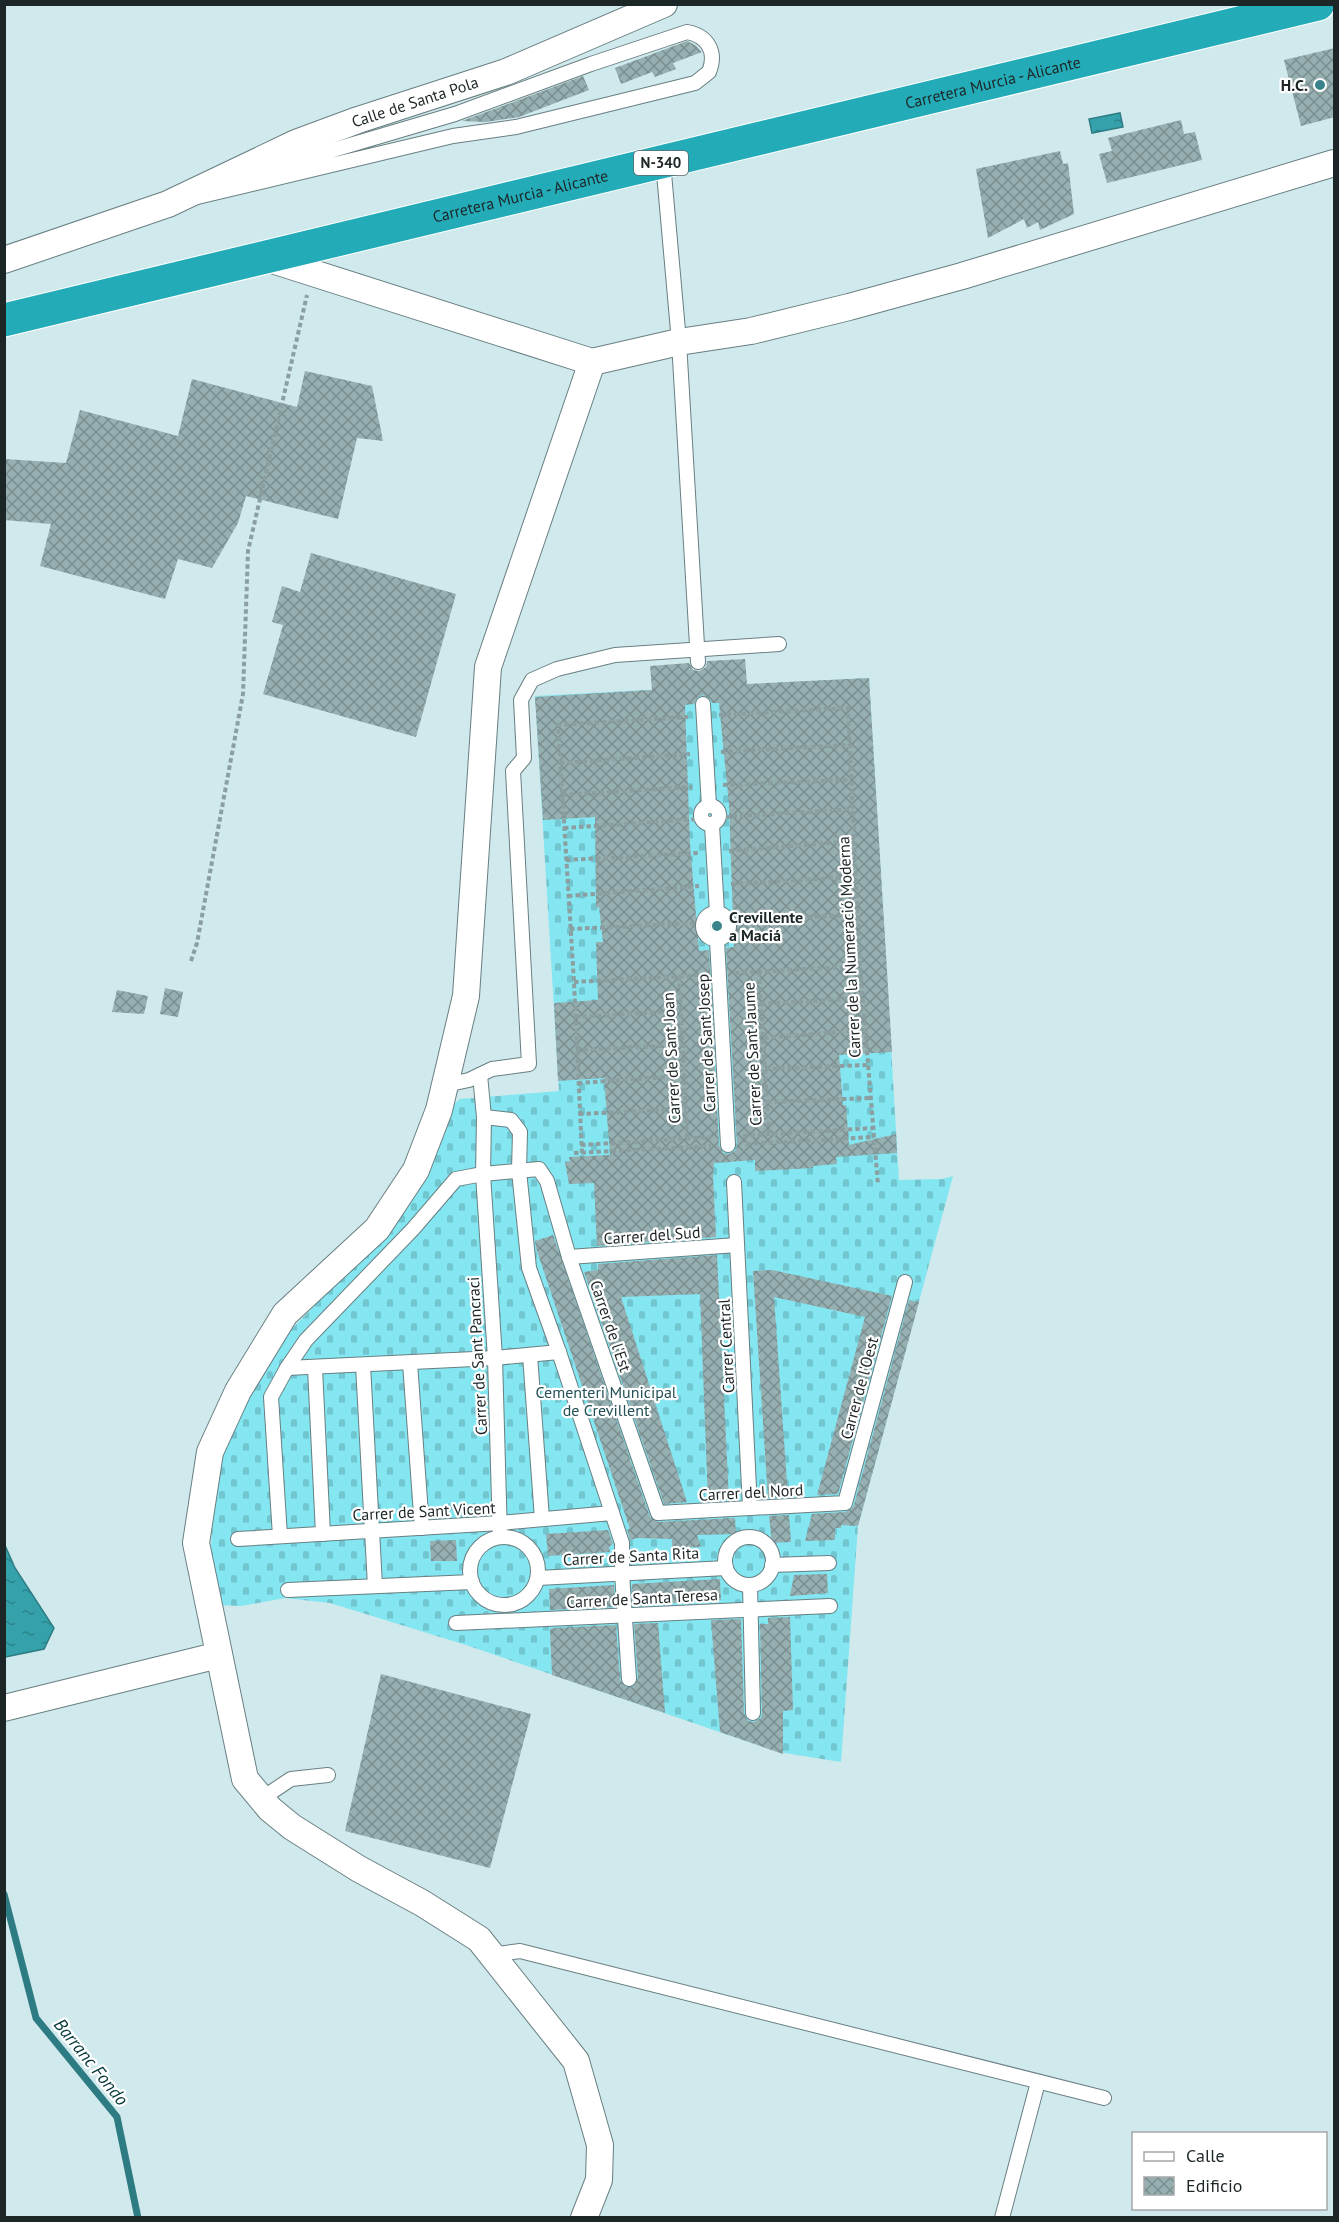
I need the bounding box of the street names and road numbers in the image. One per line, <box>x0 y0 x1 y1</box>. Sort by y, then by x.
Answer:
street label: Carretera Murcia - Alicante <box>903 51 1083 113</box>
street label: Calle de Santa Pola <box>349 72 481 132</box>
road number: N-340 <box>634 151 688 175</box>
street label: Carretera Murcia - Alicante <box>430 165 610 227</box>
street label: Carrer de la Numeració Moderna <box>833 836 865 1058</box>
street label: Carrer de Sant Josep <box>692 973 720 1113</box>
street label: Carrer de Sant Jaume <box>738 982 766 1126</box>
street label: Carrer de Sant Joan <box>658 992 684 1124</box>
street label: Carrer del Sud <box>603 1222 701 1248</box>
street label: Carrer de Sant Pancraci <box>463 1276 491 1436</box>
street label: Carrer de l'Est <box>586 1278 636 1375</box>
street label: Carrer Central <box>714 1298 738 1394</box>
street label: Carrer de l'Oest <box>836 1334 882 1441</box>
street label: Carrer del Nord <box>698 1479 804 1505</box>
street label: Carrer de Sant Vicent <box>352 1497 497 1525</box>
street label: Carrer de Santa Rita <box>562 1542 700 1570</box>
street label: Carrer de Santa Teresa <box>566 1584 718 1612</box>

